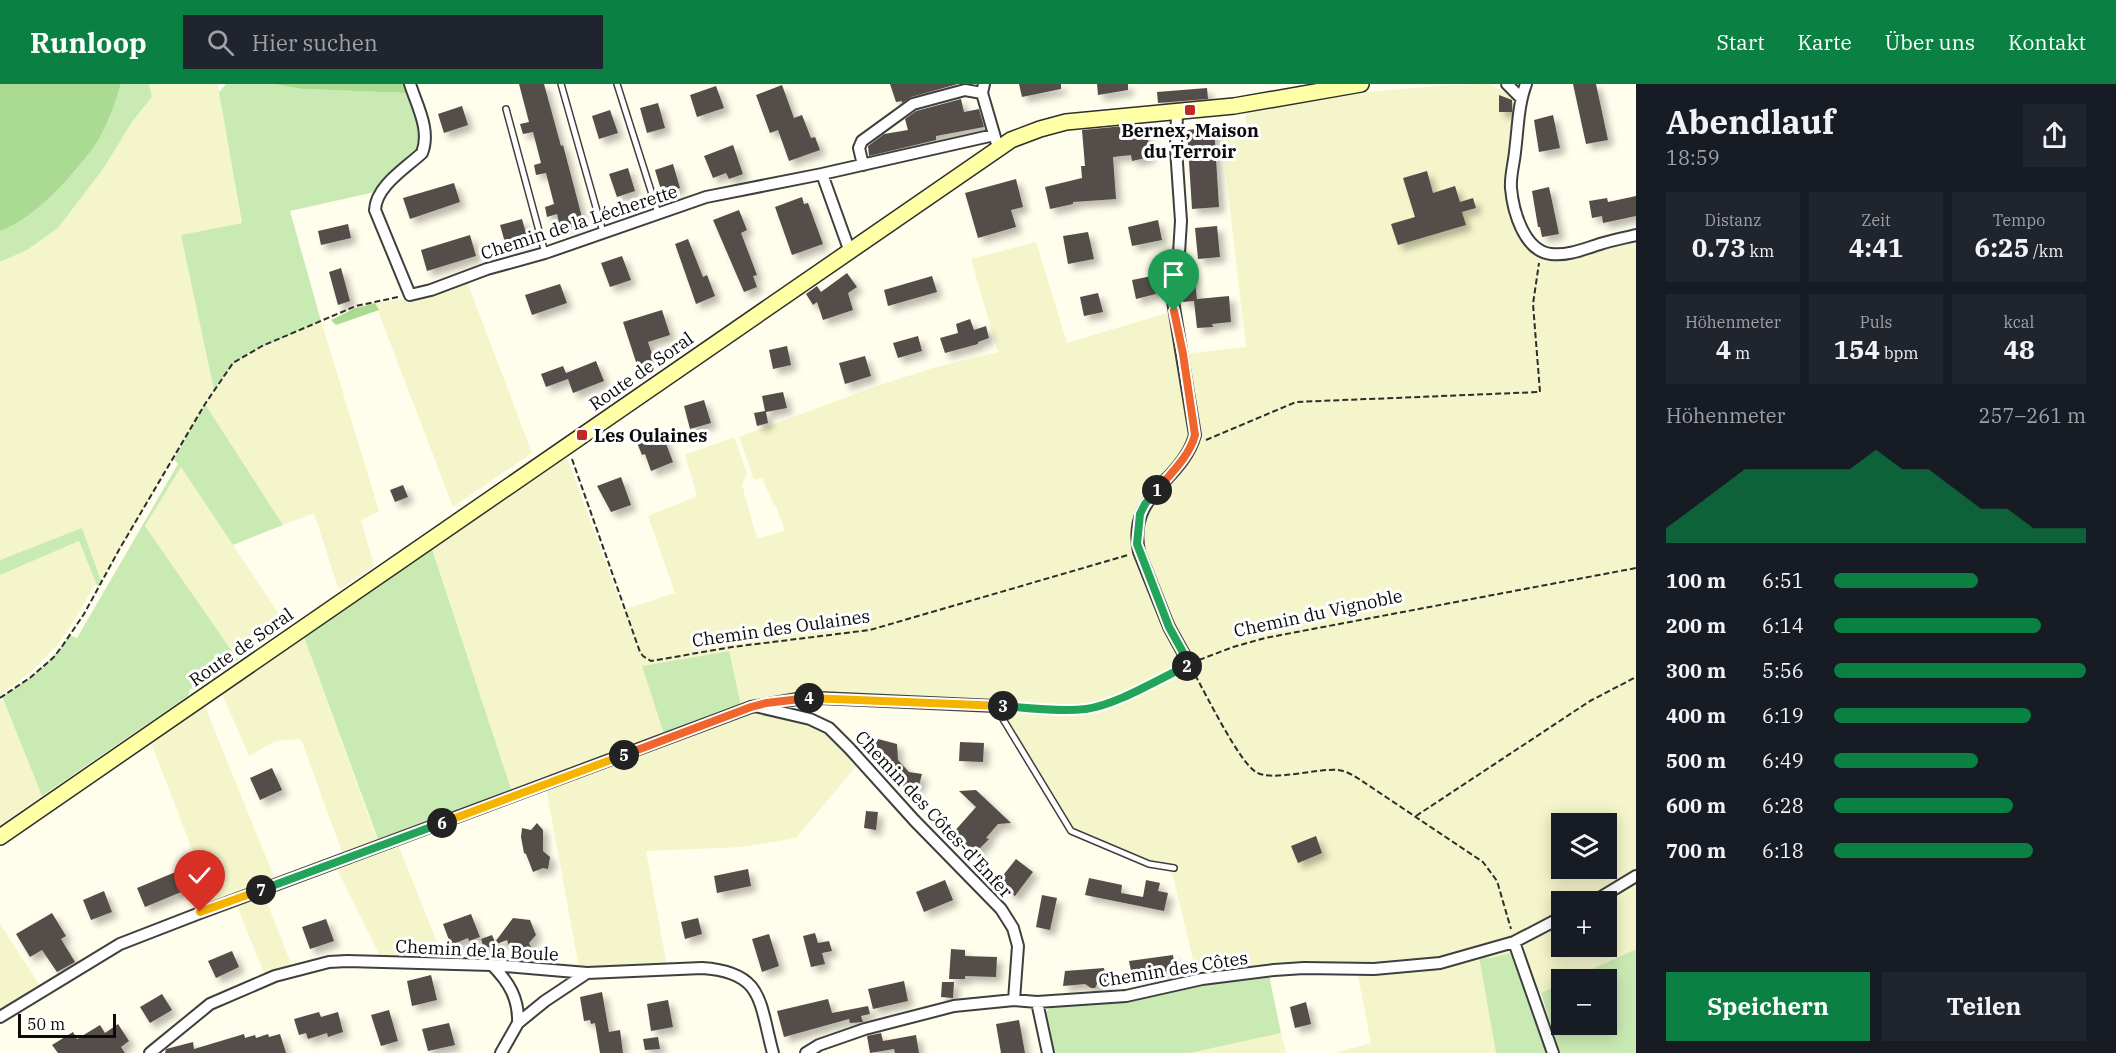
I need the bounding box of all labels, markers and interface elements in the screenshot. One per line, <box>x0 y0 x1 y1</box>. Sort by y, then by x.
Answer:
search box <box>183 15 603 69</box>
text: Runloop <box>30 24 147 61</box>
icon: search <box>204 26 237 59</box>
text: Hier suchen <box>252 28 378 57</box>
text: Start <box>1716 28 1765 56</box>
text: Karte <box>1798 28 1852 56</box>
text: Über uns <box>1885 28 1975 56</box>
text: Kontakt <box>2008 28 2086 56</box>
text: Abendlauf <box>1666 100 1835 143</box>
marker: Bernex, Maison du Terroir <box>1183 103 1197 117</box>
button: share <box>2023 104 2086 167</box>
place label: Bernex, Maison du Terroir <box>1121 119 1259 163</box>
text: 18:59 <box>1666 144 1720 171</box>
street label: Chemin de la Lécherette <box>478 179 680 265</box>
text: Distanz <box>1705 210 1761 230</box>
text: Zeit <box>1861 210 1891 230</box>
text: Tempo <box>1993 210 2045 230</box>
text: 0.73 <box>1692 230 1746 264</box>
text: 4:41 <box>1849 230 1903 264</box>
text: 6:25 <box>1975 230 2029 264</box>
text: km <box>1746 241 1774 261</box>
text: /km <box>2029 241 2063 261</box>
pin <box>1148 249 1199 311</box>
icon: arrive <box>1157 258 1190 291</box>
text: Höhenmeter <box>1685 312 1781 332</box>
text: Puls <box>1860 312 1892 332</box>
text: kcal <box>2004 312 2034 332</box>
street label: Route de Soral <box>584 327 698 415</box>
text: 4 <box>1716 332 1731 366</box>
text: 154 <box>1833 332 1880 366</box>
text: 48 <box>2003 332 2035 366</box>
text: m <box>1731 343 1750 363</box>
text: bpm <box>1880 343 1919 363</box>
text: Höhenmeter <box>1666 402 1785 429</box>
text: 257–261 m <box>1979 402 2086 429</box>
place label: Les Oulaines <box>594 424 707 447</box>
marker: Les Oulaines <box>575 428 589 442</box>
pin: 1 <box>1142 475 1172 505</box>
text: 1 <box>1152 480 1162 500</box>
text: 100 m <box>1666 567 1726 594</box>
text: 6:51 <box>1762 567 1804 594</box>
street label: Chemin du Vignoble <box>1232 584 1404 642</box>
street label: Route de Soral <box>184 603 298 691</box>
street label: Chemin des Oulaines <box>691 604 871 652</box>
text: 200 m <box>1666 612 1726 639</box>
text: 6:14 <box>1762 612 1804 639</box>
pin: 2 <box>1172 651 1202 681</box>
text: 2 <box>1182 656 1192 676</box>
text: 300 m <box>1666 657 1726 684</box>
text: 5:56 <box>1762 657 1804 684</box>
pin: 4 <box>794 683 824 713</box>
text: 4 <box>804 688 814 708</box>
pin: 3 <box>988 691 1018 721</box>
text: 3 <box>998 696 1008 716</box>
text: 400 m <box>1666 702 1726 729</box>
text: 6:19 <box>1762 702 1804 729</box>
street label: Chemin des Côtes-d'Enfer <box>850 726 1018 902</box>
pin: 5 <box>609 740 639 770</box>
text: 5 <box>619 745 629 765</box>
text: 500 m <box>1666 747 1726 774</box>
text: 6:49 <box>1762 747 1804 774</box>
text: 600 m <box>1666 792 1726 819</box>
text: 6:28 <box>1762 792 1804 819</box>
pin: 6 <box>427 808 457 838</box>
text: 6 <box>437 813 447 833</box>
map controls <box>1551 813 1617 1035</box>
button: layers <box>1551 813 1617 879</box>
text: 700 m <box>1666 837 1726 864</box>
text: 6:18 <box>1762 837 1804 864</box>
pin <box>174 850 225 912</box>
icon: check <box>183 859 216 892</box>
pin: 7 <box>246 875 276 905</box>
text: 7 <box>256 880 266 900</box>
button: + <box>1551 891 1617 957</box>
street label: Chemin de la Boule <box>395 934 559 966</box>
street label: Chemin des Côtes <box>1097 946 1249 992</box>
button: − <box>1551 969 1617 1035</box>
button: Speichern <box>1666 972 1870 1041</box>
button: Teilen <box>1882 972 2086 1041</box>
scale bar <box>18 1011 116 1038</box>
text: 50 m <box>27 1014 65 1034</box>

